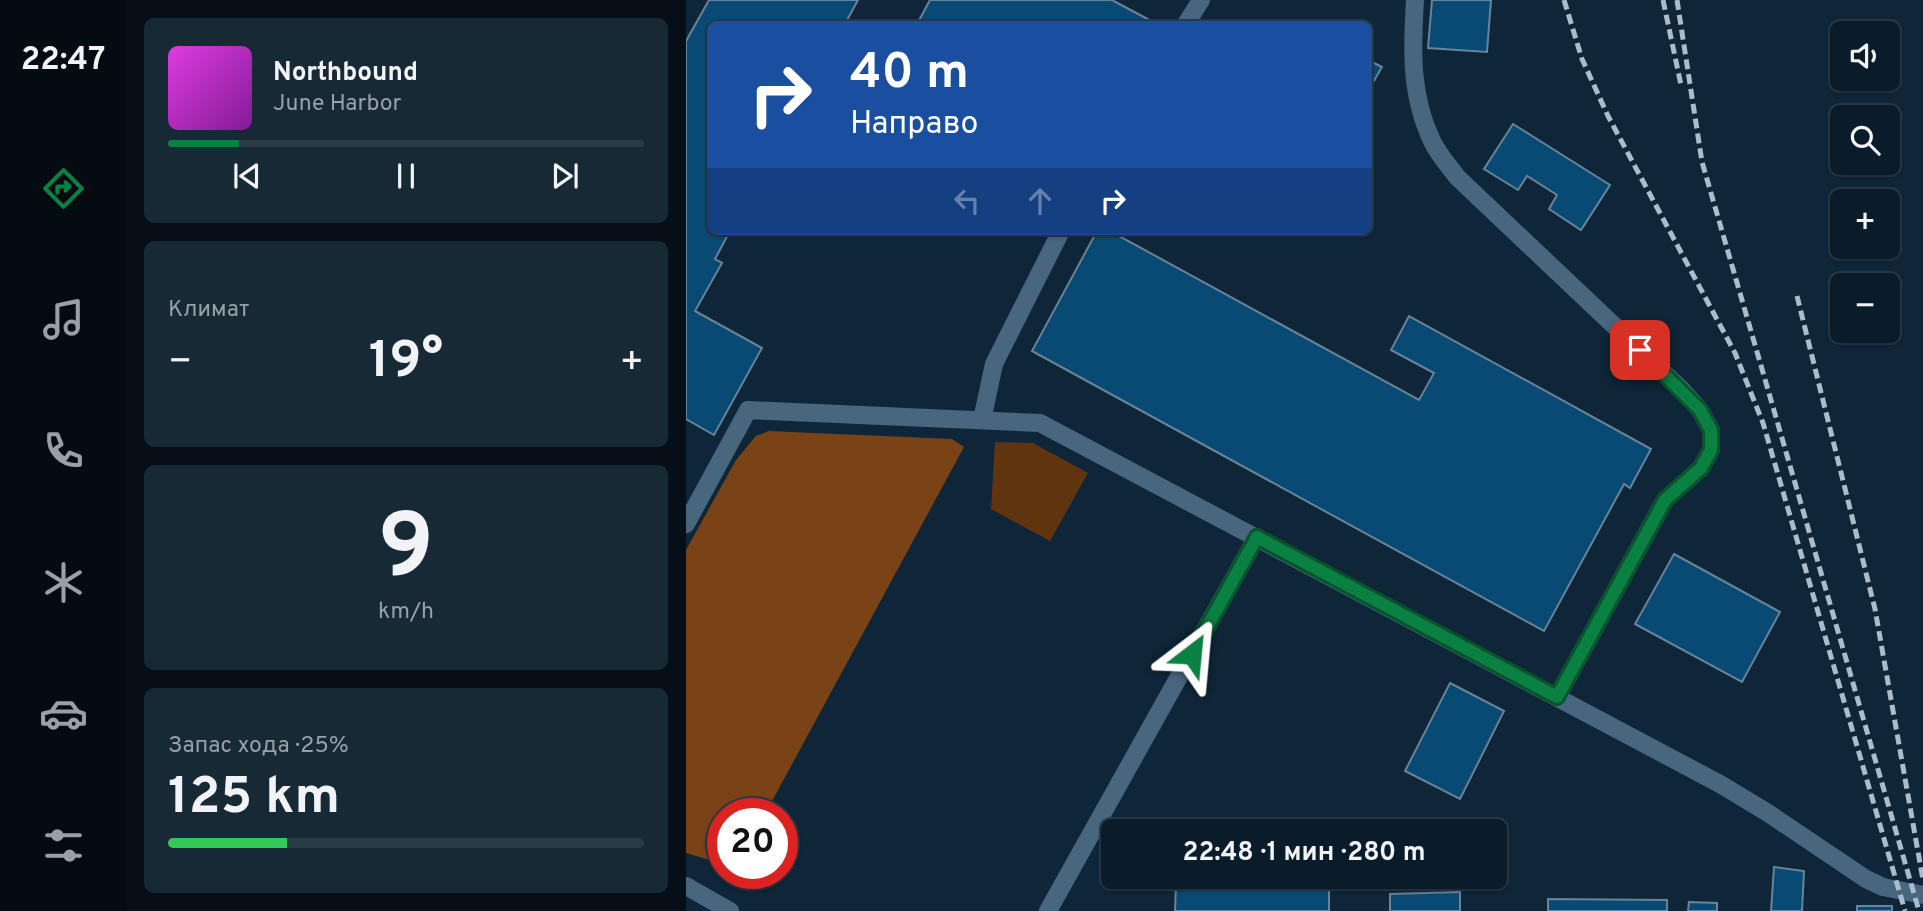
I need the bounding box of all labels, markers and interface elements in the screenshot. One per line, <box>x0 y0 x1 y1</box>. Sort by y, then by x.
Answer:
map controls <box>1830 21 1900 343</box>
button: sound <box>1830 21 1900 91</box>
text: 22:47 <box>21 41 105 81</box>
text: 40 m <box>850 44 969 106</box>
icon: right <box>735 49 826 140</box>
text: Northbound <box>273 57 418 90</box>
text: June Harbor <box>273 90 401 119</box>
text: Направо <box>850 105 978 145</box>
button: search <box>1830 105 1900 175</box>
icon: previous <box>228 157 266 195</box>
icon: pause <box>387 157 425 195</box>
icon: next <box>546 157 584 195</box>
icon: directions <box>39 164 88 213</box>
icon: left <box>948 182 986 220</box>
icon: ahead <box>1021 182 1059 220</box>
icon: right <box>1094 182 1132 220</box>
button: + <box>1830 189 1900 259</box>
button: − <box>1830 273 1900 343</box>
icon: music <box>39 295 88 344</box>
text: Климат <box>168 296 249 325</box>
pin <box>1610 320 1670 380</box>
text: 19° <box>369 330 443 396</box>
icon: arrive <box>1621 331 1659 369</box>
text: − <box>168 339 193 388</box>
text: + <box>619 339 644 388</box>
icon: phone <box>39 426 88 475</box>
text: 9 <box>378 495 434 610</box>
icon: climate <box>39 558 88 607</box>
text: km/h <box>378 598 434 627</box>
position arrow <box>1155 617 1229 691</box>
icon: car <box>39 689 88 738</box>
text: Запас хода · 25% <box>168 732 349 761</box>
text: 125 km <box>168 766 340 832</box>
speed limit sign: 20 <box>707 798 798 889</box>
icon: filters <box>39 821 88 870</box>
text: 22:48 · 1 мин · 280 m <box>1183 837 1425 870</box>

